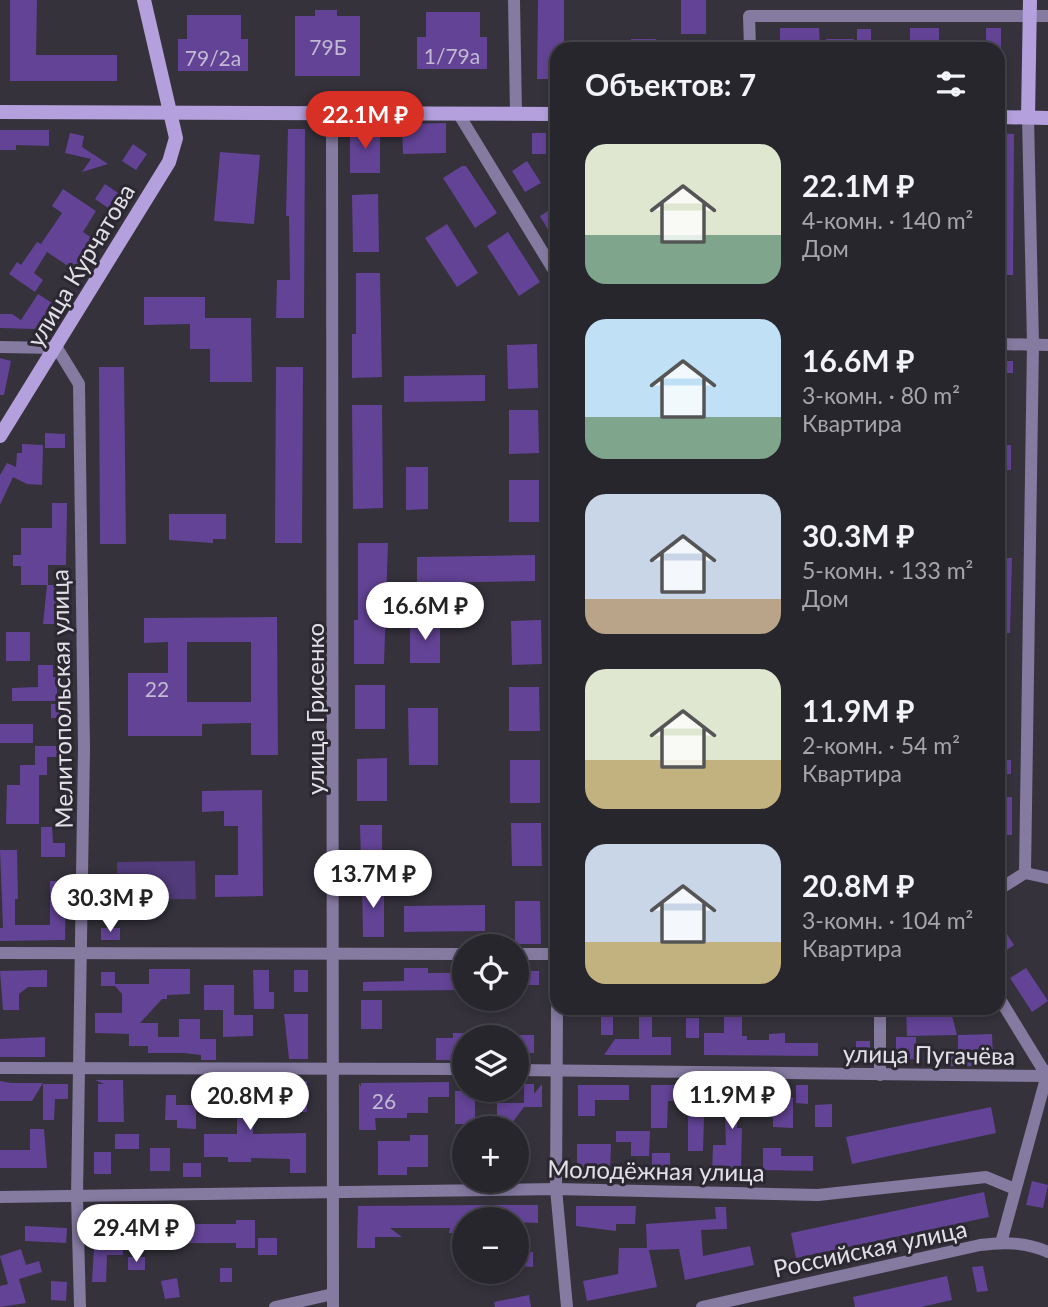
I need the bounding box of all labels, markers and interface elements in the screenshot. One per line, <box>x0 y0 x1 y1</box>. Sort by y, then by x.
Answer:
house number: 79Б <box>309 34 347 59</box>
house number: 1/79а <box>424 43 480 68</box>
house number: 79/2а <box>185 45 241 70</box>
icon: filters <box>932 65 970 103</box>
text: Объектов: 7 <box>585 66 756 102</box>
pin: 22.1M ₽ <box>300 92 430 151</box>
text: 22.1M ₽ <box>322 100 408 128</box>
text: 22.1M ₽ <box>802 167 914 203</box>
icon: home <box>641 172 725 256</box>
street label: улица Курчатова <box>20 178 140 352</box>
text: 4-комн. · 140 m² <box>802 206 973 234</box>
text: Дом <box>802 234 849 262</box>
text: 16.6M ₽ <box>802 342 914 378</box>
icon: home <box>641 347 725 431</box>
text: 3-комн. · 80 m² <box>802 381 960 409</box>
text: Квартира <box>802 409 902 437</box>
text: 30.3M ₽ <box>802 517 914 553</box>
icon: home <box>641 522 725 606</box>
text: 5-комн. · 133 m² <box>802 556 973 584</box>
street label: Мелитопольская улица <box>44 569 78 829</box>
pin: 16.6M ₽ <box>360 582 490 642</box>
text: Дом <box>802 584 849 612</box>
text: 16.6M ₽ <box>382 591 468 619</box>
street label: улица Грисенко <box>300 623 329 795</box>
house number: 22 <box>145 676 169 701</box>
text: 11.9M ₽ <box>802 692 914 728</box>
icon: home <box>641 697 725 781</box>
text: 2-комн. · 54 m² <box>802 731 960 759</box>
text: Квартира <box>802 759 902 787</box>
pin: 13.7M ₽ <box>308 850 438 910</box>
text: 13.7M ₽ <box>330 859 416 887</box>
text: 20.8M ₽ <box>802 867 914 903</box>
icon: home <box>641 872 725 956</box>
pin: 30.3M ₽ <box>45 874 175 934</box>
text: 30.3M ₽ <box>67 883 153 911</box>
text: 3-комн. · 104 m² <box>802 906 973 934</box>
map controls <box>452 934 529 1284</box>
button: locate <box>452 934 529 1011</box>
text: Квартира <box>802 934 902 962</box>
button: layers <box>452 1025 529 1102</box>
street label: улица Пугачёва <box>843 1038 1015 1070</box>
pin: 20.8M ₽ <box>185 1072 315 1132</box>
pin: 11.9M ₽ <box>667 1072 797 1131</box>
text: 11.9M ₽ <box>689 1080 775 1108</box>
text: 20.8M ₽ <box>207 1081 293 1109</box>
house number: 26 <box>372 1088 396 1113</box>
button: + <box>452 1116 529 1193</box>
street label: Молодёжная улица <box>547 1154 765 1186</box>
pin: 29.4M ₽ <box>71 1204 201 1264</box>
button: − <box>452 1207 529 1284</box>
text: 29.4M ₽ <box>93 1213 179 1241</box>
street label: Российская улица <box>771 1213 969 1283</box>

